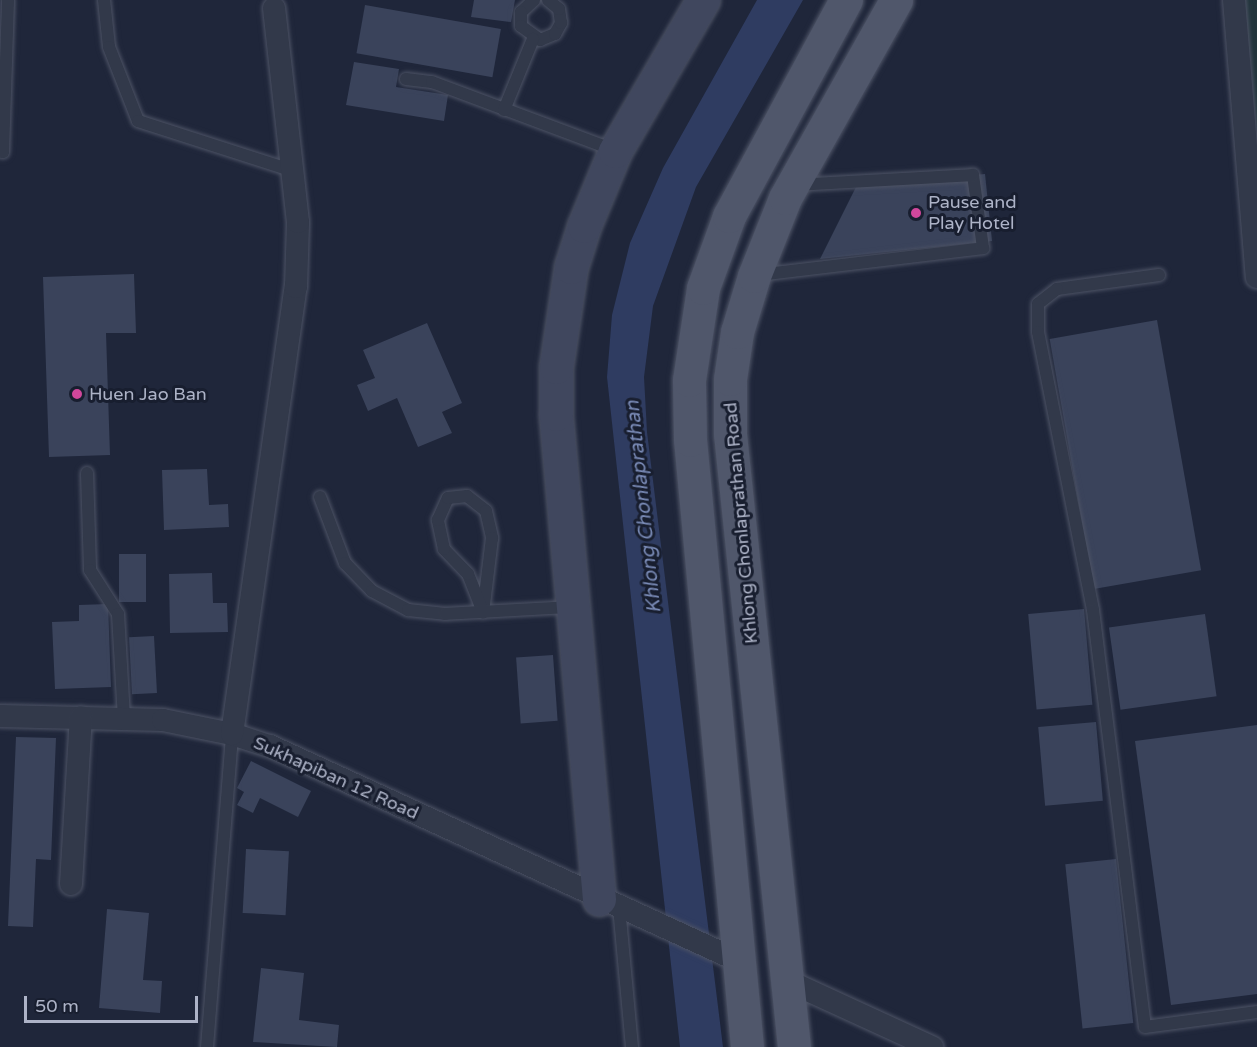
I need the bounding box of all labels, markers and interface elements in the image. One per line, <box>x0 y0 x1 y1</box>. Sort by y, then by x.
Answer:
place label: Pause and Play Hotel <box>928 192 1017 234</box>
marker: Pause and Play Hotel <box>909 206 923 220</box>
place label: Huen Jao Ban <box>89 383 207 405</box>
marker: Huen Jao Ban <box>70 387 84 401</box>
water label: Khlong Chonlaprathan <box>621 399 667 615</box>
street label: Khlong Chonlaprathan Road <box>720 401 762 645</box>
street label: Sukhapiban 12 Road <box>250 732 422 824</box>
scale bar <box>27 984 201 1022</box>
text: 50 m <box>35 995 79 1017</box>

